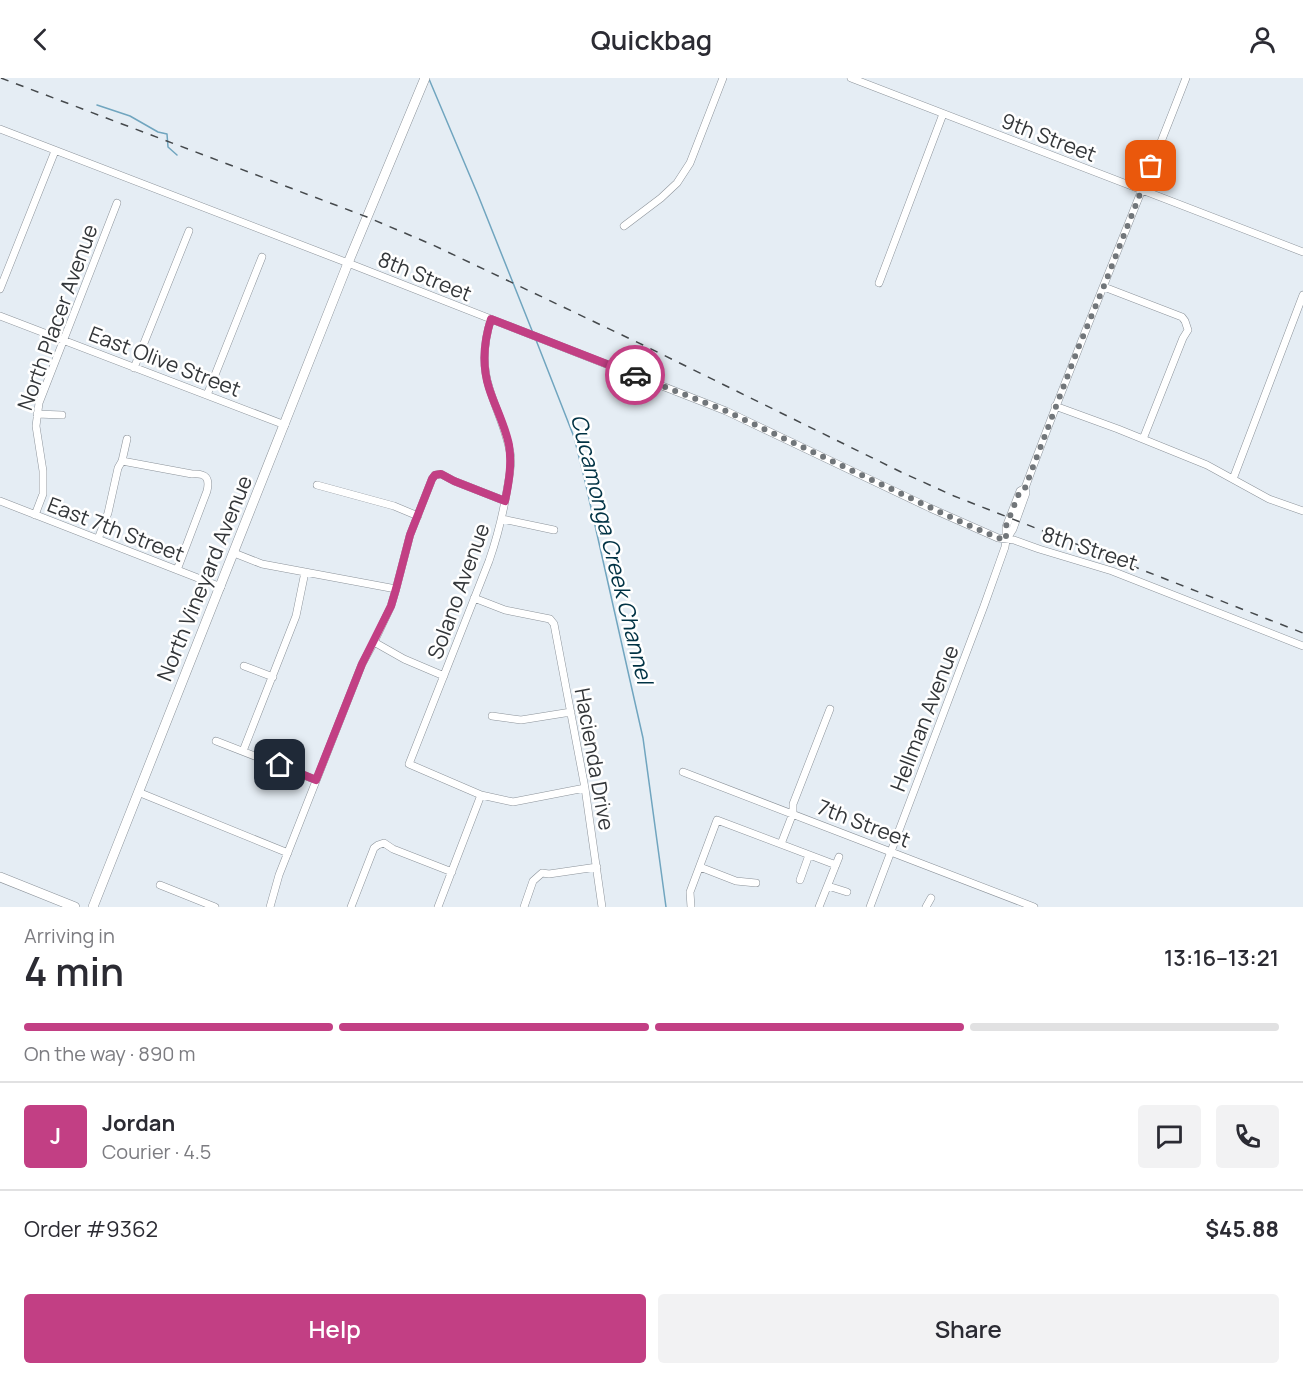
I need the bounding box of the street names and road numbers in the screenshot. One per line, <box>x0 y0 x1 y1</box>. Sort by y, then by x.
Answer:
street label: 9th Street <box>997 106 1101 168</box>
street label: North Placer Avenue <box>10 220 104 414</box>
street label: 8th Street <box>374 244 476 308</box>
street label: East Olive Street <box>85 319 245 403</box>
street label: North Vineyard Avenue <box>150 471 258 685</box>
street label: East 7th Street <box>43 490 189 568</box>
street label: Solano Avenue <box>420 519 496 663</box>
street label: 8th Street <box>1039 519 1141 577</box>
street label: Hellman Avenue <box>883 641 965 795</box>
street label: Hacienda Drive <box>569 686 621 832</box>
street label: 7th Street <box>814 792 914 854</box>

